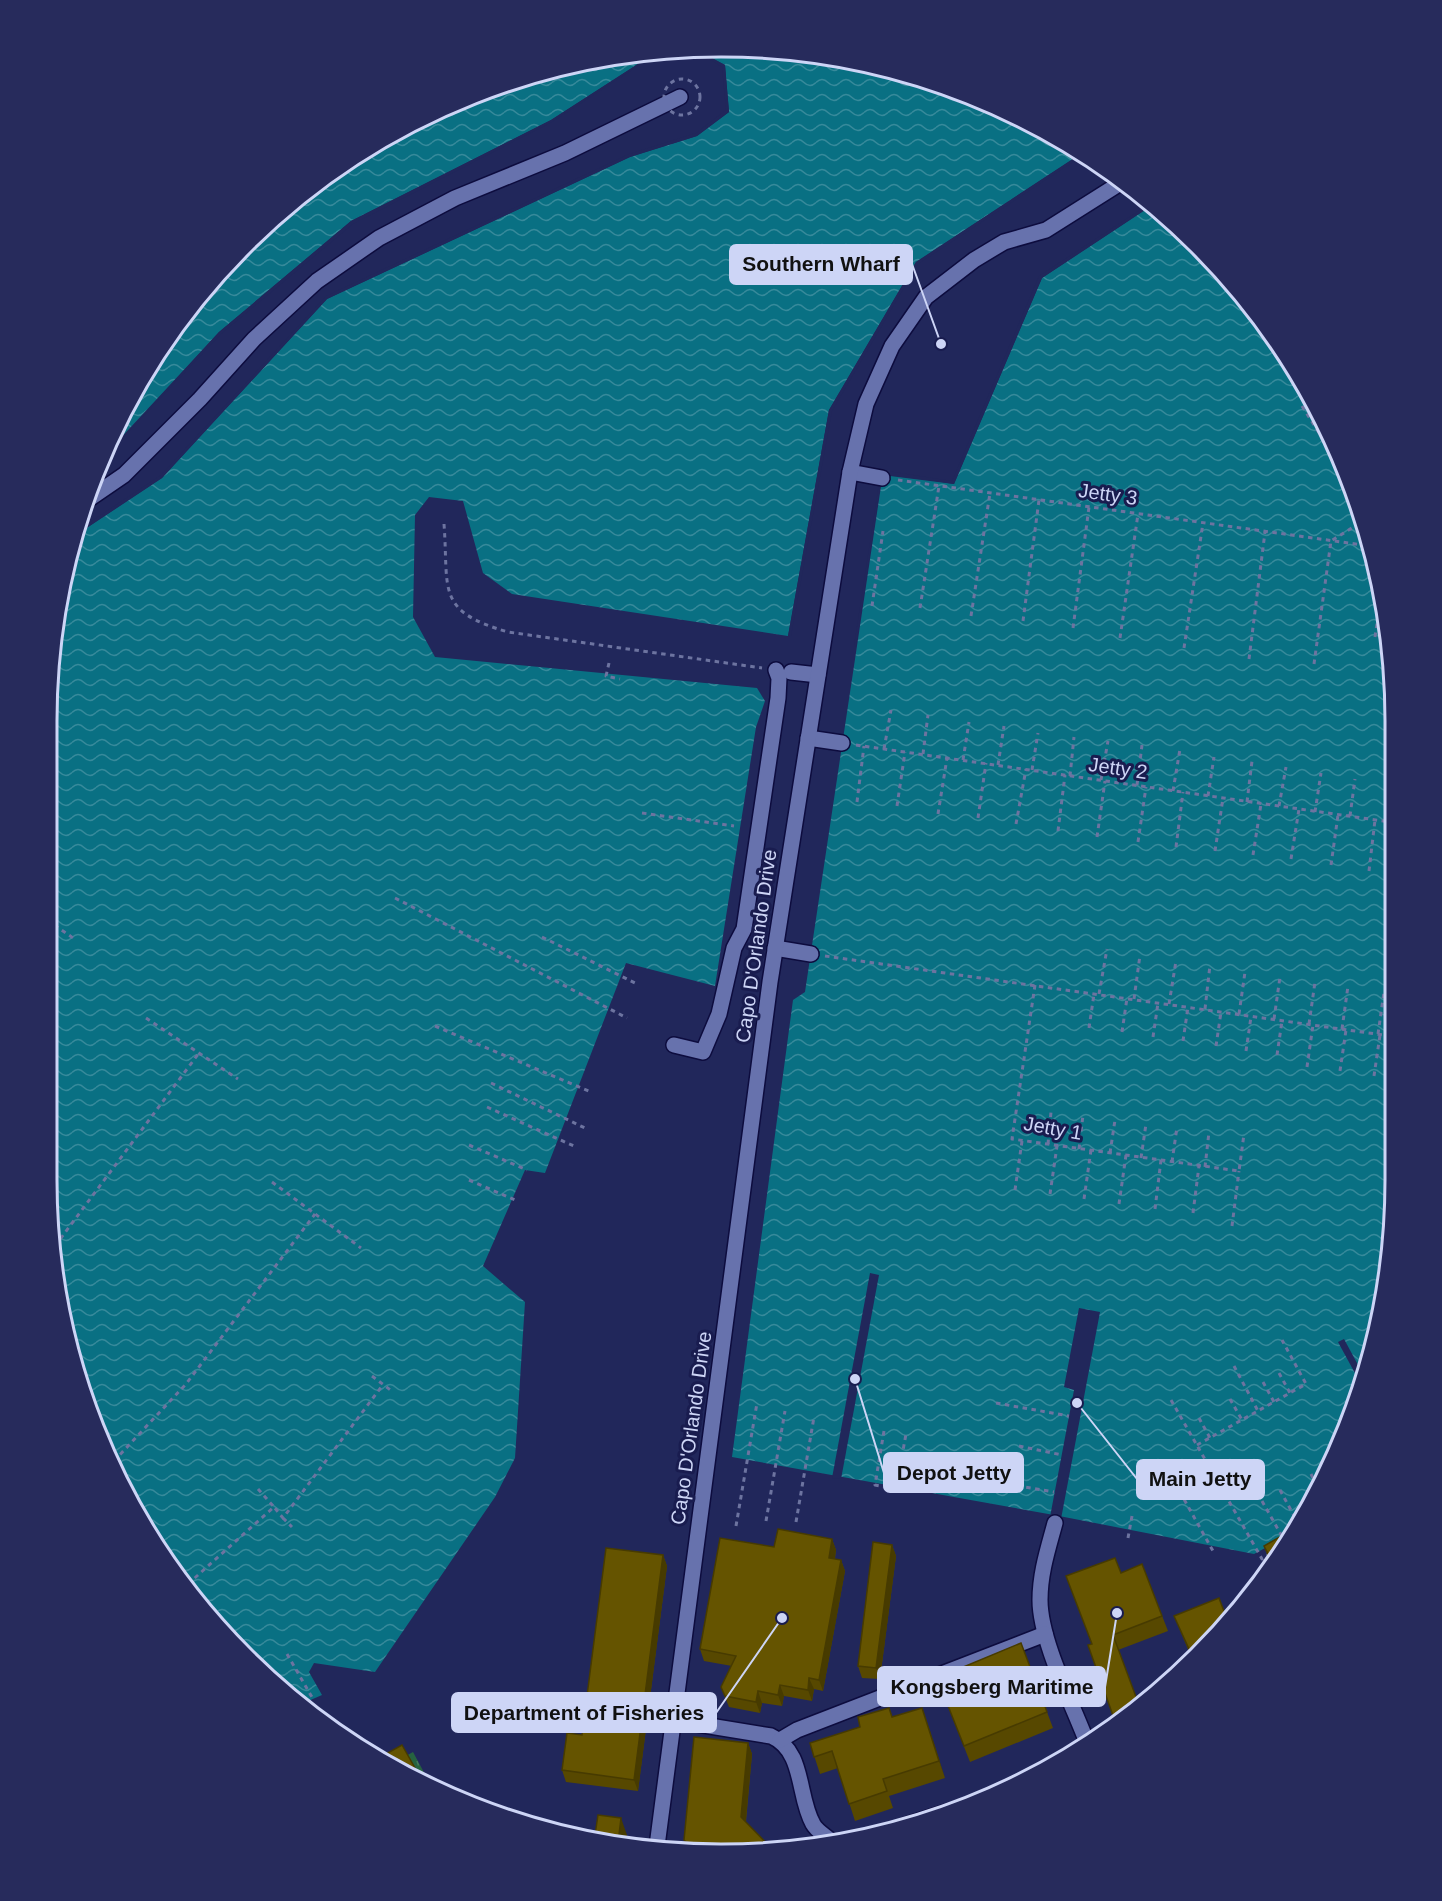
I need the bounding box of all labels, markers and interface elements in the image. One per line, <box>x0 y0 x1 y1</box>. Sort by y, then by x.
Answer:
callout: Southern Wharf <box>730 245 912 284</box>
text: Southern Wharf <box>742 252 901 275</box>
street label: Jetty 3 <box>1077 479 1139 509</box>
street label: Jetty 2 <box>1087 753 1149 783</box>
street label: Capo D'Orlando Drive <box>732 848 780 1044</box>
street label: Jetty 1 <box>1022 1112 1084 1144</box>
street label: Capo D'Orlando Drive <box>667 1330 715 1526</box>
callout: Depot Jetty <box>884 1453 1023 1492</box>
callout: Main Jetty <box>1137 1460 1264 1499</box>
text: Depot Jetty <box>897 1461 1011 1484</box>
text: Main Jetty <box>1149 1467 1252 1490</box>
callout: Kongsberg Maritime <box>878 1667 1105 1706</box>
text: Kongsberg Maritime <box>890 1675 1094 1698</box>
callout: Department of Fisheries <box>452 1693 716 1732</box>
text: Department of Fisheries <box>464 1701 704 1724</box>

